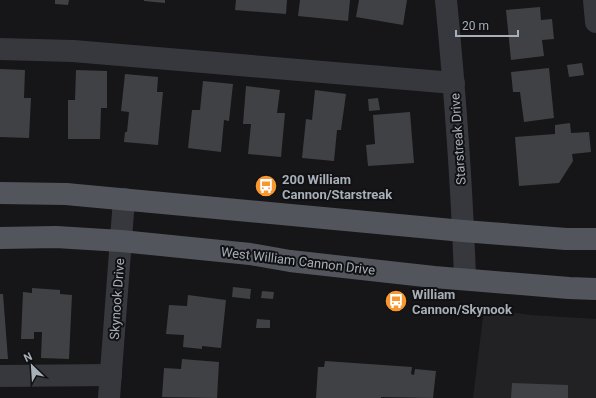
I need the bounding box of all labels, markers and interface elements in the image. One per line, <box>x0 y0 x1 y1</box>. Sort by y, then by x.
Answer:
scale bar <box>456 12 518 38</box>
text: 20 m <box>462 19 489 33</box>
street label: Starstreak Drive <box>447 93 469 185</box>
place label: 200 William Cannon/Starstreak <box>282 172 393 202</box>
bus stop icon: 200 William Cannon/Starstreak <box>253 173 279 199</box>
street label: West William Cannon Drive <box>220 244 376 278</box>
street label: Skynook Drive <box>107 258 127 340</box>
place label: William Cannon/Skynook <box>412 287 513 317</box>
bus stop icon: William Cannon/Skynook <box>383 288 409 314</box>
north arrow <box>12 346 52 386</box>
text: N <box>22 350 34 365</box>

